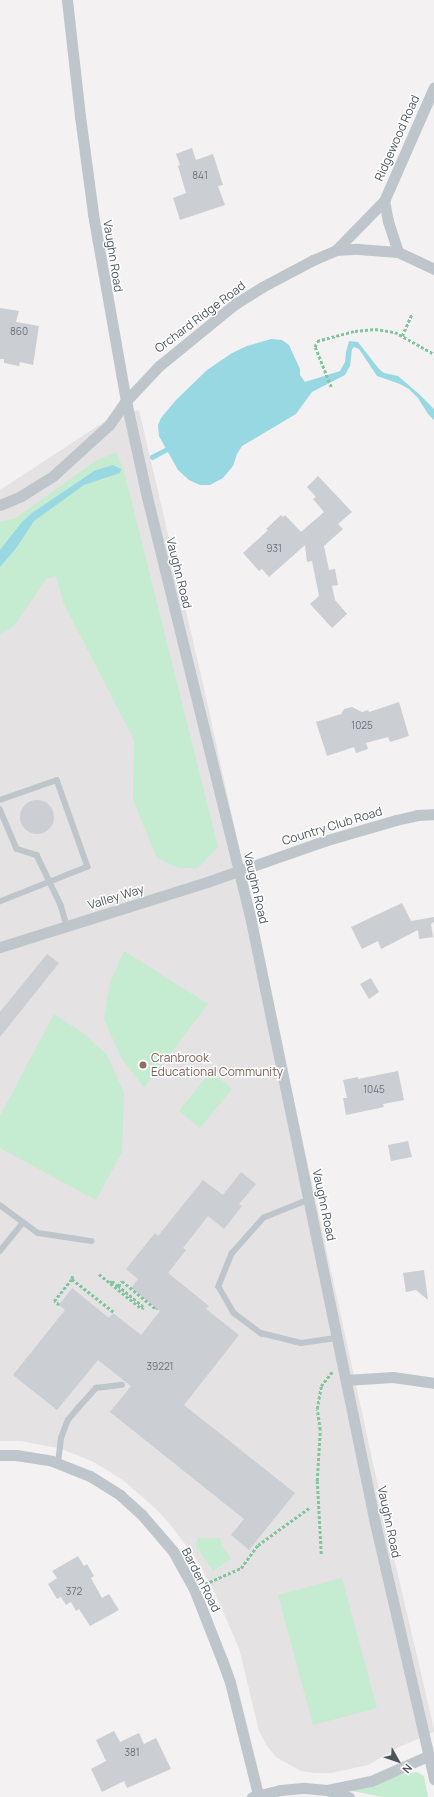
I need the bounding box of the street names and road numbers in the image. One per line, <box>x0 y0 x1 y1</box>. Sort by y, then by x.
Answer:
street label: Ridgewood Road <box>372 93 422 183</box>
street label: Vaughn Road <box>100 219 126 293</box>
street label: Orchard Ridge Road <box>152 278 248 356</box>
street label: Vaughn Road <box>163 536 195 610</box>
street label: Country Club Road <box>280 804 384 848</box>
street label: Vaughn Road <box>241 851 271 925</box>
street label: Valley Way <box>86 882 146 912</box>
street label: Vaughn Road <box>309 1168 339 1242</box>
street label: Vaughn Road <box>374 1485 404 1559</box>
street label: Barden Road <box>179 1545 223 1615</box>

